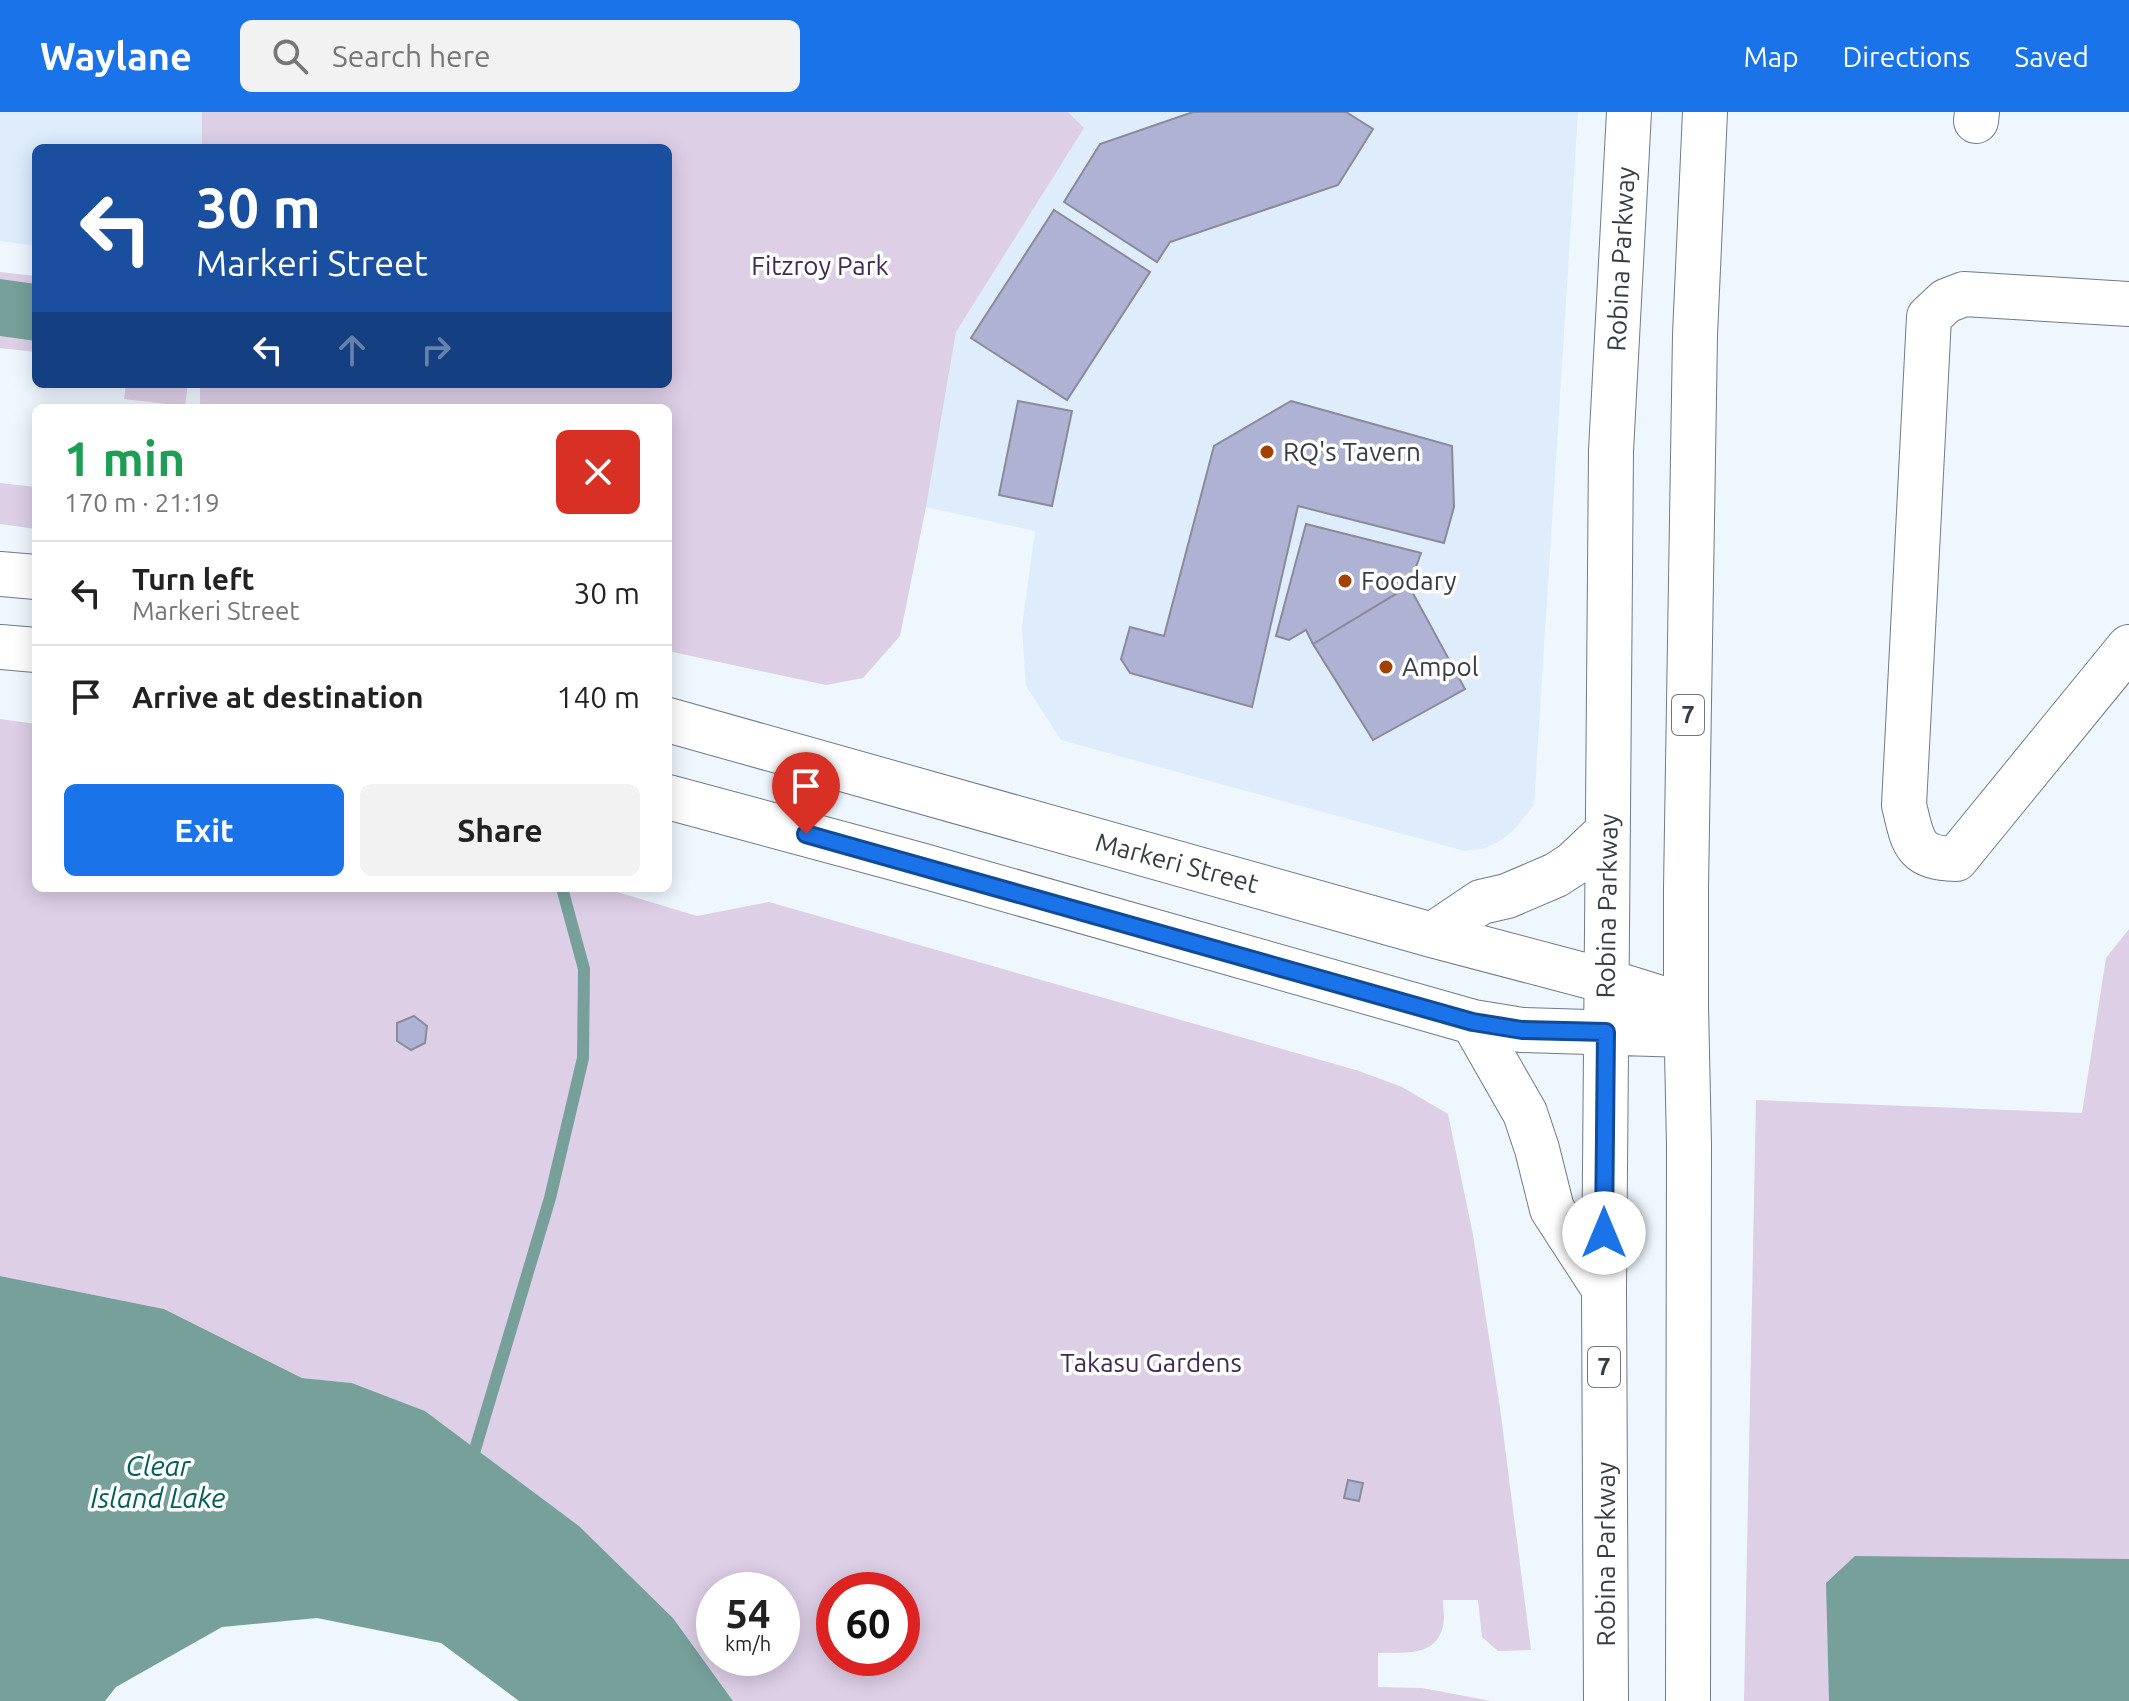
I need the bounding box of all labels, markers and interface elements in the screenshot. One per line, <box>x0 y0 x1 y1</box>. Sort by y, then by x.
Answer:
search box <box>240 20 800 92</box>
icon: search <box>268 34 312 78</box>
text: Waylane <box>40 35 192 77</box>
text: Search here <box>332 39 491 73</box>
text: Map <box>1743 41 1799 72</box>
text: Directions <box>1843 41 1970 72</box>
text: Saved <box>2014 41 2089 72</box>
street label: Robina Parkway <box>1601 166 1640 352</box>
icon: left <box>64 176 168 280</box>
text: 30 m <box>196 176 321 239</box>
text: Markeri Street <box>196 242 428 283</box>
park label: Fitzroy Park <box>751 251 889 280</box>
icon: left <box>246 328 290 372</box>
icon: ahead <box>330 328 374 372</box>
icon: right <box>414 328 458 372</box>
button: close <box>556 430 640 514</box>
text: 1 min <box>64 431 185 485</box>
place label: RQ's Tavern <box>1283 437 1421 466</box>
marker: RQ's Tavern <box>1258 443 1276 461</box>
text: 170 m · 21:19 <box>64 488 220 517</box>
text: Turn left <box>132 562 254 596</box>
place label: Foodary <box>1361 566 1457 595</box>
icon: left <box>64 571 108 615</box>
marker: Foodary <box>1336 572 1354 590</box>
text: 30 m <box>573 576 640 610</box>
text: Markeri Street <box>132 596 300 625</box>
place label: Ampol <box>1402 652 1479 681</box>
marker: Ampol <box>1377 658 1395 676</box>
icon: arrive <box>64 675 108 719</box>
text: Arrive at destination <box>132 680 424 714</box>
text: 140 m <box>556 680 640 714</box>
road number: 7 <box>1672 695 1704 735</box>
pin <box>772 752 840 834</box>
icon: arrive <box>784 764 828 808</box>
button: Exit <box>64 784 344 876</box>
button: Share <box>360 784 640 876</box>
street label: Robina Parkway <box>1590 813 1623 999</box>
street label: Markeri Street <box>1092 827 1262 898</box>
position arrow <box>1562 1191 1646 1275</box>
road number: 7 <box>1588 1347 1620 1387</box>
park label: Takasu Gardens <box>1060 1348 1242 1377</box>
water label: Clear Island Lake <box>91 1450 225 1513</box>
street label: Robina Parkway <box>1591 1462 1620 1646</box>
speed limit sign: 60 <box>816 1572 920 1676</box>
text: 54 <box>725 1591 771 1636</box>
text: km/h <box>725 1632 771 1655</box>

